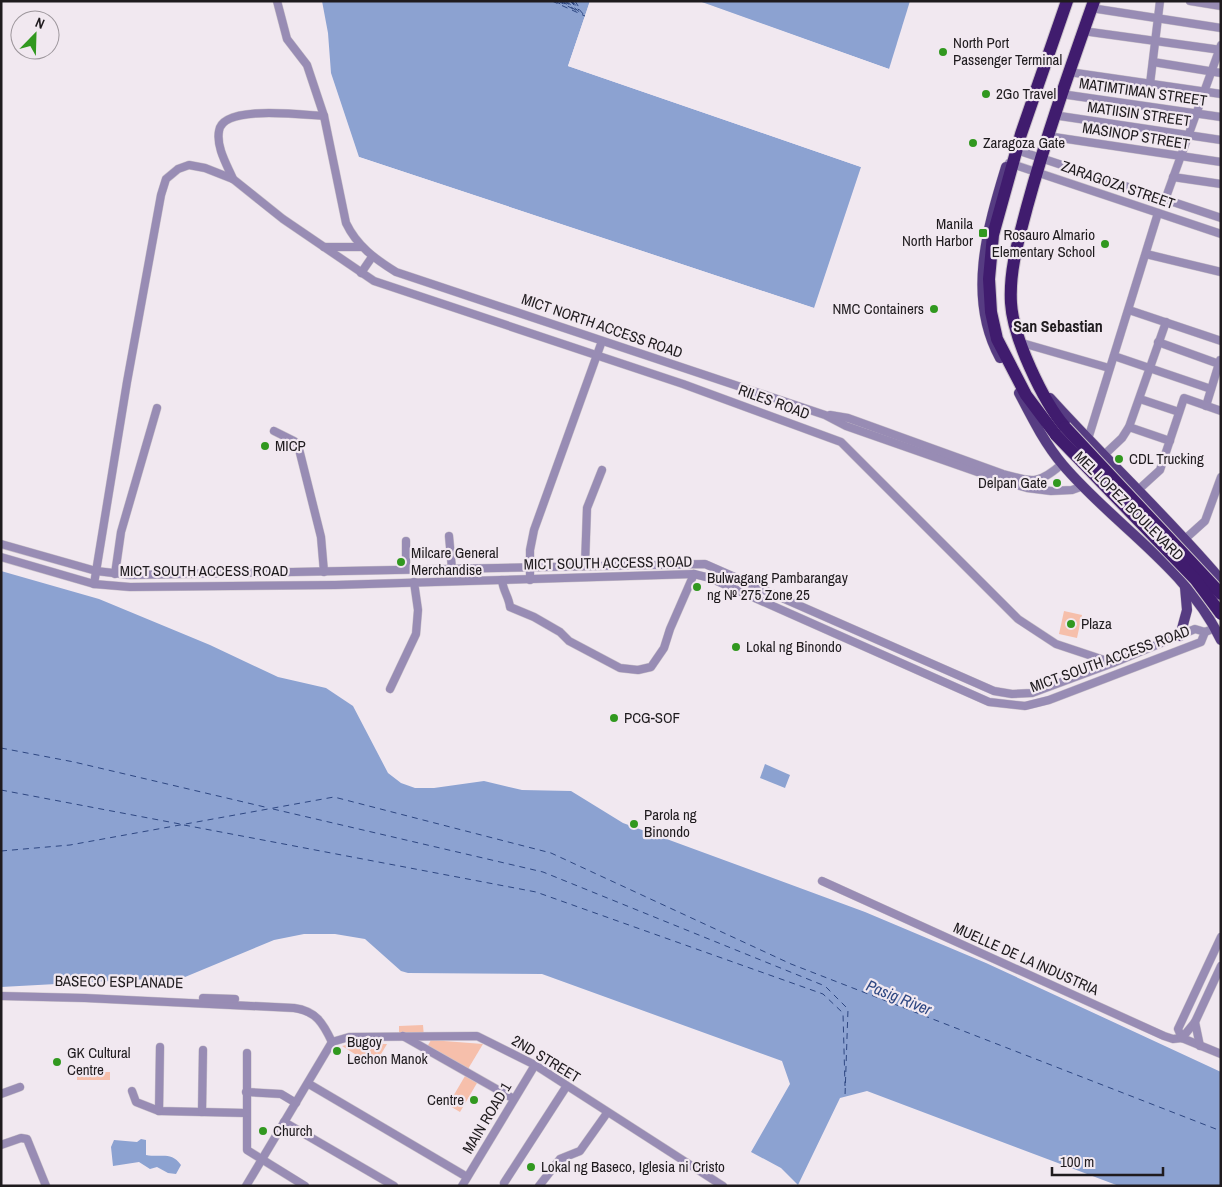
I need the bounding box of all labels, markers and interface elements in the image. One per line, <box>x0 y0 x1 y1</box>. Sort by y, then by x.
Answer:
north arrow <box>10 10 60 60</box>
text: N <box>33 13 47 33</box>
place label: North Port Passenger Terminal <box>953 32 1062 70</box>
marker: North Port Passenger Terminal <box>937 46 949 58</box>
street label: MATIMTIMAN STREET <box>1078 72 1209 111</box>
place label: 2Go Travel <box>996 83 1056 104</box>
marker: 2Go Travel <box>980 88 992 100</box>
street label: MATIISIN STREET <box>1086 96 1193 131</box>
street label: MASINOP STREET <box>1081 117 1192 154</box>
place label: Zaragoza Gate <box>983 132 1065 153</box>
marker: Zaragoza Gate <box>967 137 979 149</box>
street label: ZARAGOZA STREET <box>1059 155 1178 214</box>
place label: Manila North Harbor <box>902 213 973 251</box>
place label: Rosauro Almario Elementary School <box>992 224 1095 262</box>
marker: Manila North Harbor <box>977 227 989 239</box>
marker: Rosauro Almario Elementary School <box>1099 238 1111 250</box>
street label: MICT NORTH ACCESS ROAD <box>519 288 686 363</box>
place label: NMC Containers <box>832 298 924 319</box>
marker: NMC Containers <box>928 303 940 315</box>
district label: San Sebastian <box>1013 315 1103 337</box>
street label: RILES ROAD <box>736 379 813 424</box>
place label: MICP <box>275 435 306 456</box>
marker: MICP <box>259 440 271 452</box>
street label: MEL LOPEZ BOULEVARD <box>1070 446 1189 565</box>
place label: CDL Trucking <box>1129 448 1204 469</box>
marker: CDL Trucking <box>1113 453 1125 465</box>
place label: Delpan Gate <box>978 472 1047 493</box>
marker: Delpan Gate <box>1051 477 1063 489</box>
place label: Milcare General Merchandise <box>411 542 499 580</box>
street label: MICT SOUTH ACCESS ROAD <box>524 551 693 574</box>
marker: Milcare General Merchandise <box>395 556 407 568</box>
street label: MICT SOUTH ACCESS ROAD <box>120 560 288 581</box>
place label: Bulwagang Pambarangay ng № 275 Zone 25 <box>707 567 849 605</box>
marker: Bulwagang Pambarangay ng № 275 Zone 25 <box>691 581 703 593</box>
place label: Plaza <box>1081 613 1112 634</box>
marker: Plaza <box>1065 618 1077 630</box>
street label: MICT SOUTH ACCESS ROAD <box>1027 620 1193 697</box>
place label: Lokal ng Binondo <box>746 636 842 657</box>
marker: Lokal ng Binondo <box>730 641 742 653</box>
place label: PCG-SOF <box>624 707 680 728</box>
marker: PCG-SOF <box>608 712 620 724</box>
place label: Parola ng Binondo <box>644 804 697 842</box>
marker: Parola ng Binondo <box>628 818 640 830</box>
street label: MUELLE DE LA INDUSTRIA <box>950 917 1103 1000</box>
street label: BASECO ESPLANADE <box>55 970 183 993</box>
water label: Pasig River <box>863 974 935 1020</box>
street label: 2ND STREET <box>508 1030 585 1088</box>
place label: Bugoy Lechon Manok <box>347 1031 429 1069</box>
place label: GK Cultural Centre <box>67 1042 131 1080</box>
marker: Bugoy Lechon Manok <box>331 1045 343 1057</box>
marker: GK Cultural Centre <box>51 1056 63 1068</box>
street label: MAIN ROAD 1 <box>457 1078 516 1157</box>
place label: Centre <box>427 1089 464 1110</box>
marker: Centre <box>468 1094 480 1106</box>
place label: Church <box>273 1120 313 1141</box>
marker: Church <box>257 1125 269 1137</box>
scale bar <box>1052 1144 1163 1176</box>
text: 100 m <box>1060 1151 1094 1172</box>
place label: Lokal ng Baseco, Iglesia ni Cristo <box>541 1156 725 1177</box>
marker: Lokal ng Baseco, Iglesia ni Cristo <box>525 1161 537 1173</box>

